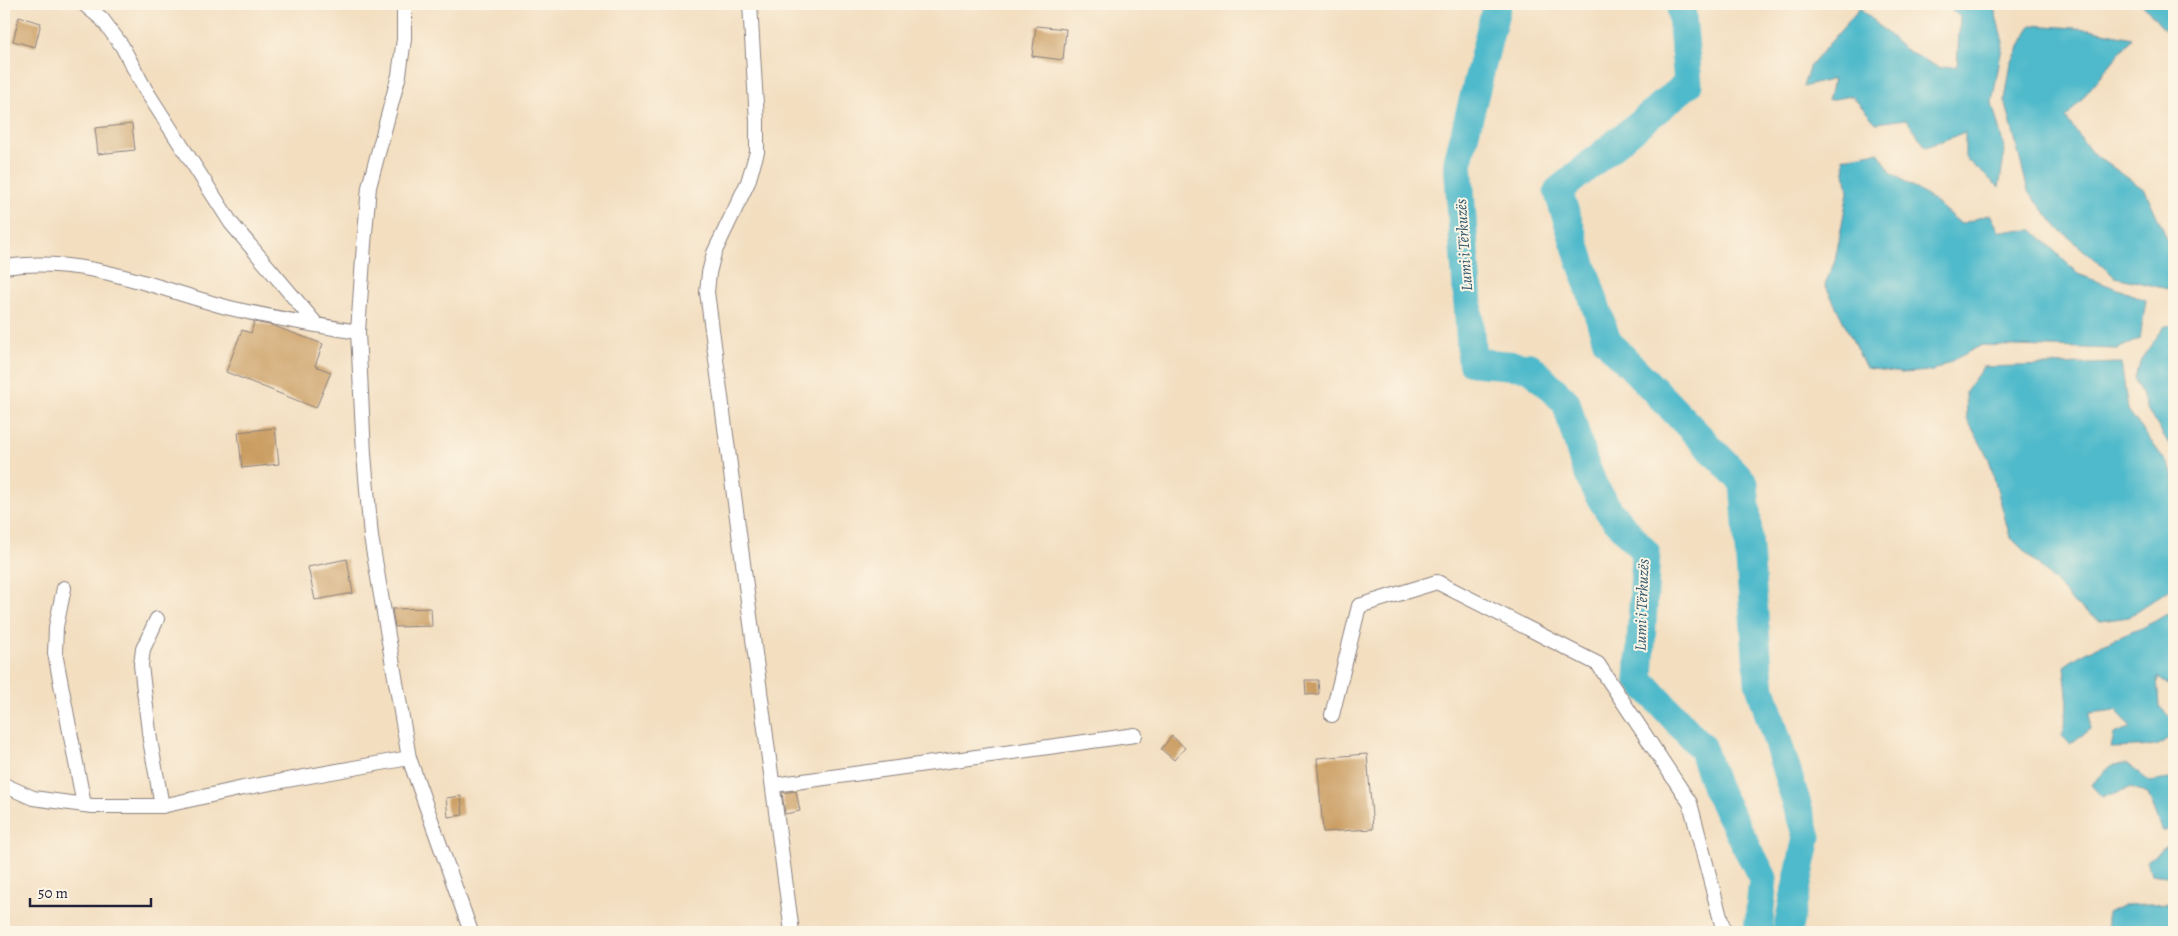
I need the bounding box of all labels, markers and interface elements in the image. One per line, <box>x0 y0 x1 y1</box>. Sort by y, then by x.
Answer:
water label: Lumi i Tërkuzës <box>1450 198 1478 292</box>
water label: Lumi i Tërkuzës <box>1629 558 1655 652</box>
scale bar <box>30 876 151 908</box>
text: 50 m <box>38 883 68 903</box>

